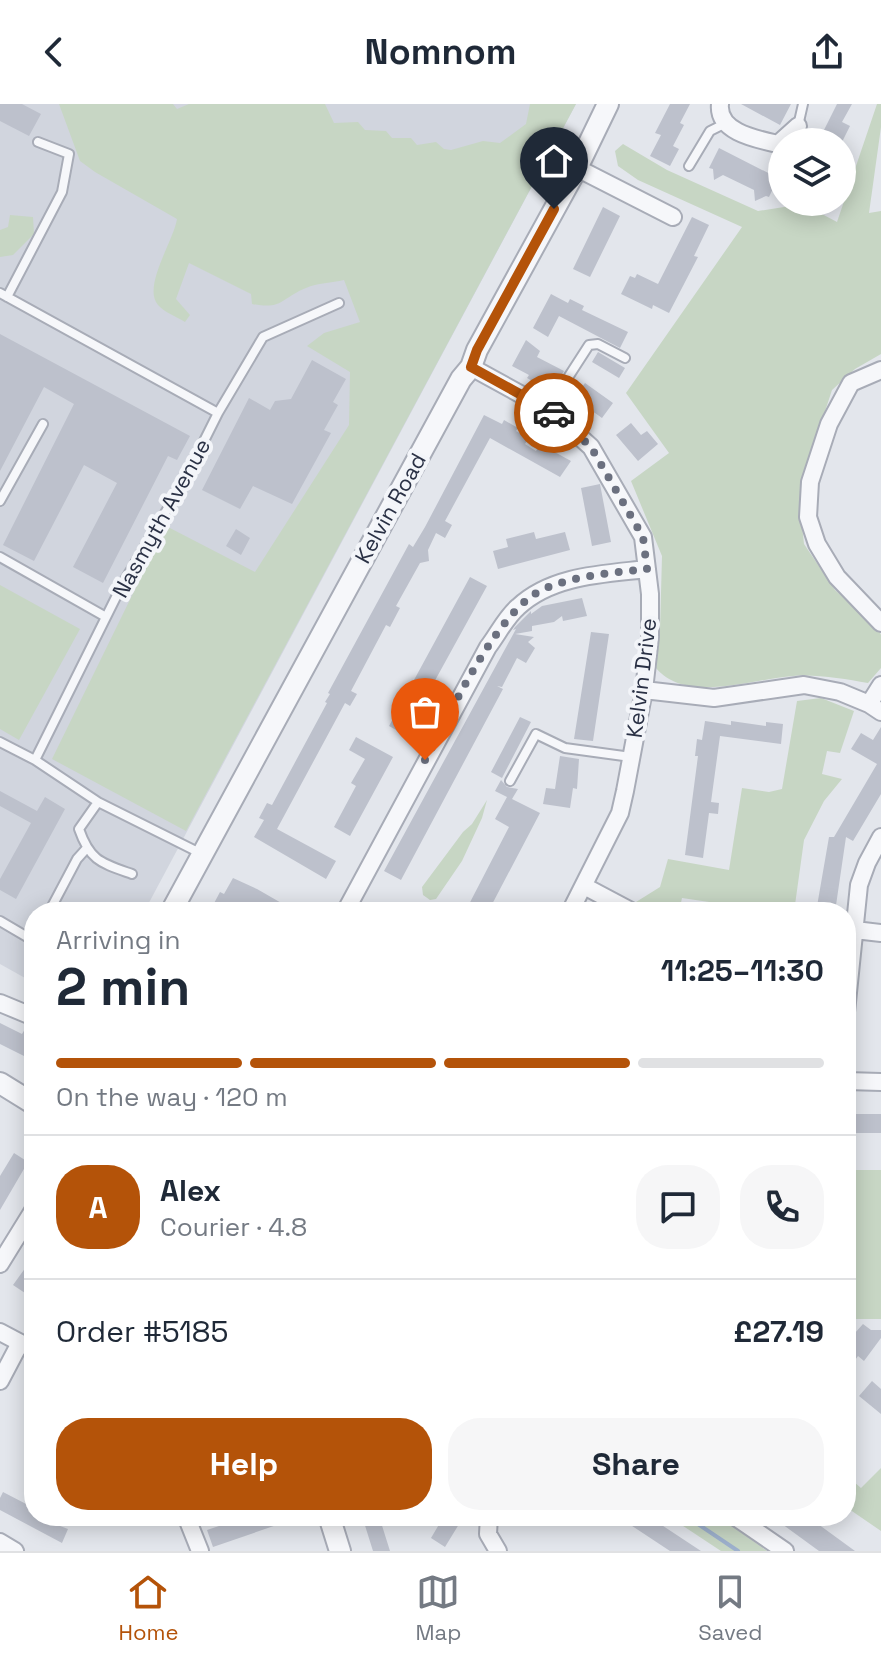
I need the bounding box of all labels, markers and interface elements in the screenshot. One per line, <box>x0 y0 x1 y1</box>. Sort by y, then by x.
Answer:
text: Nomnom <box>365 29 516 75</box>
icon: back <box>32 30 76 74</box>
icon: share <box>805 30 849 74</box>
pin <box>520 127 588 209</box>
map controls <box>768 128 856 216</box>
button: layers <box>768 128 856 216</box>
icon: home <box>532 139 576 183</box>
courier <box>514 373 594 453</box>
icon: car <box>532 391 576 435</box>
street label: Nasmyth Avenue <box>106 434 216 602</box>
street label: Kelvin Road <box>348 448 432 568</box>
street label: Kelvin Drive <box>620 617 662 739</box>
pin <box>391 678 459 760</box>
icon: bag <box>403 690 447 734</box>
text: Arriving in <box>56 923 180 957</box>
text: 11:25–11:30 <box>661 951 824 990</box>
text: 2 min <box>56 954 190 1020</box>
text: On the way · 120 m <box>56 1080 288 1114</box>
button: chat <box>636 1165 720 1249</box>
button: phone <box>740 1165 824 1249</box>
text: Alex <box>160 1171 221 1210</box>
text: A <box>88 1188 108 1227</box>
text: Courier · 4.8 <box>160 1210 307 1244</box>
text: Order #5185 <box>56 1312 229 1351</box>
text: £27.19 <box>733 1312 824 1351</box>
button: Help <box>56 1418 432 1510</box>
button: Share <box>448 1418 824 1510</box>
tab: Home <box>119 1570 178 1646</box>
tab: Map <box>415 1570 461 1646</box>
tab: Saved <box>698 1570 763 1646</box>

